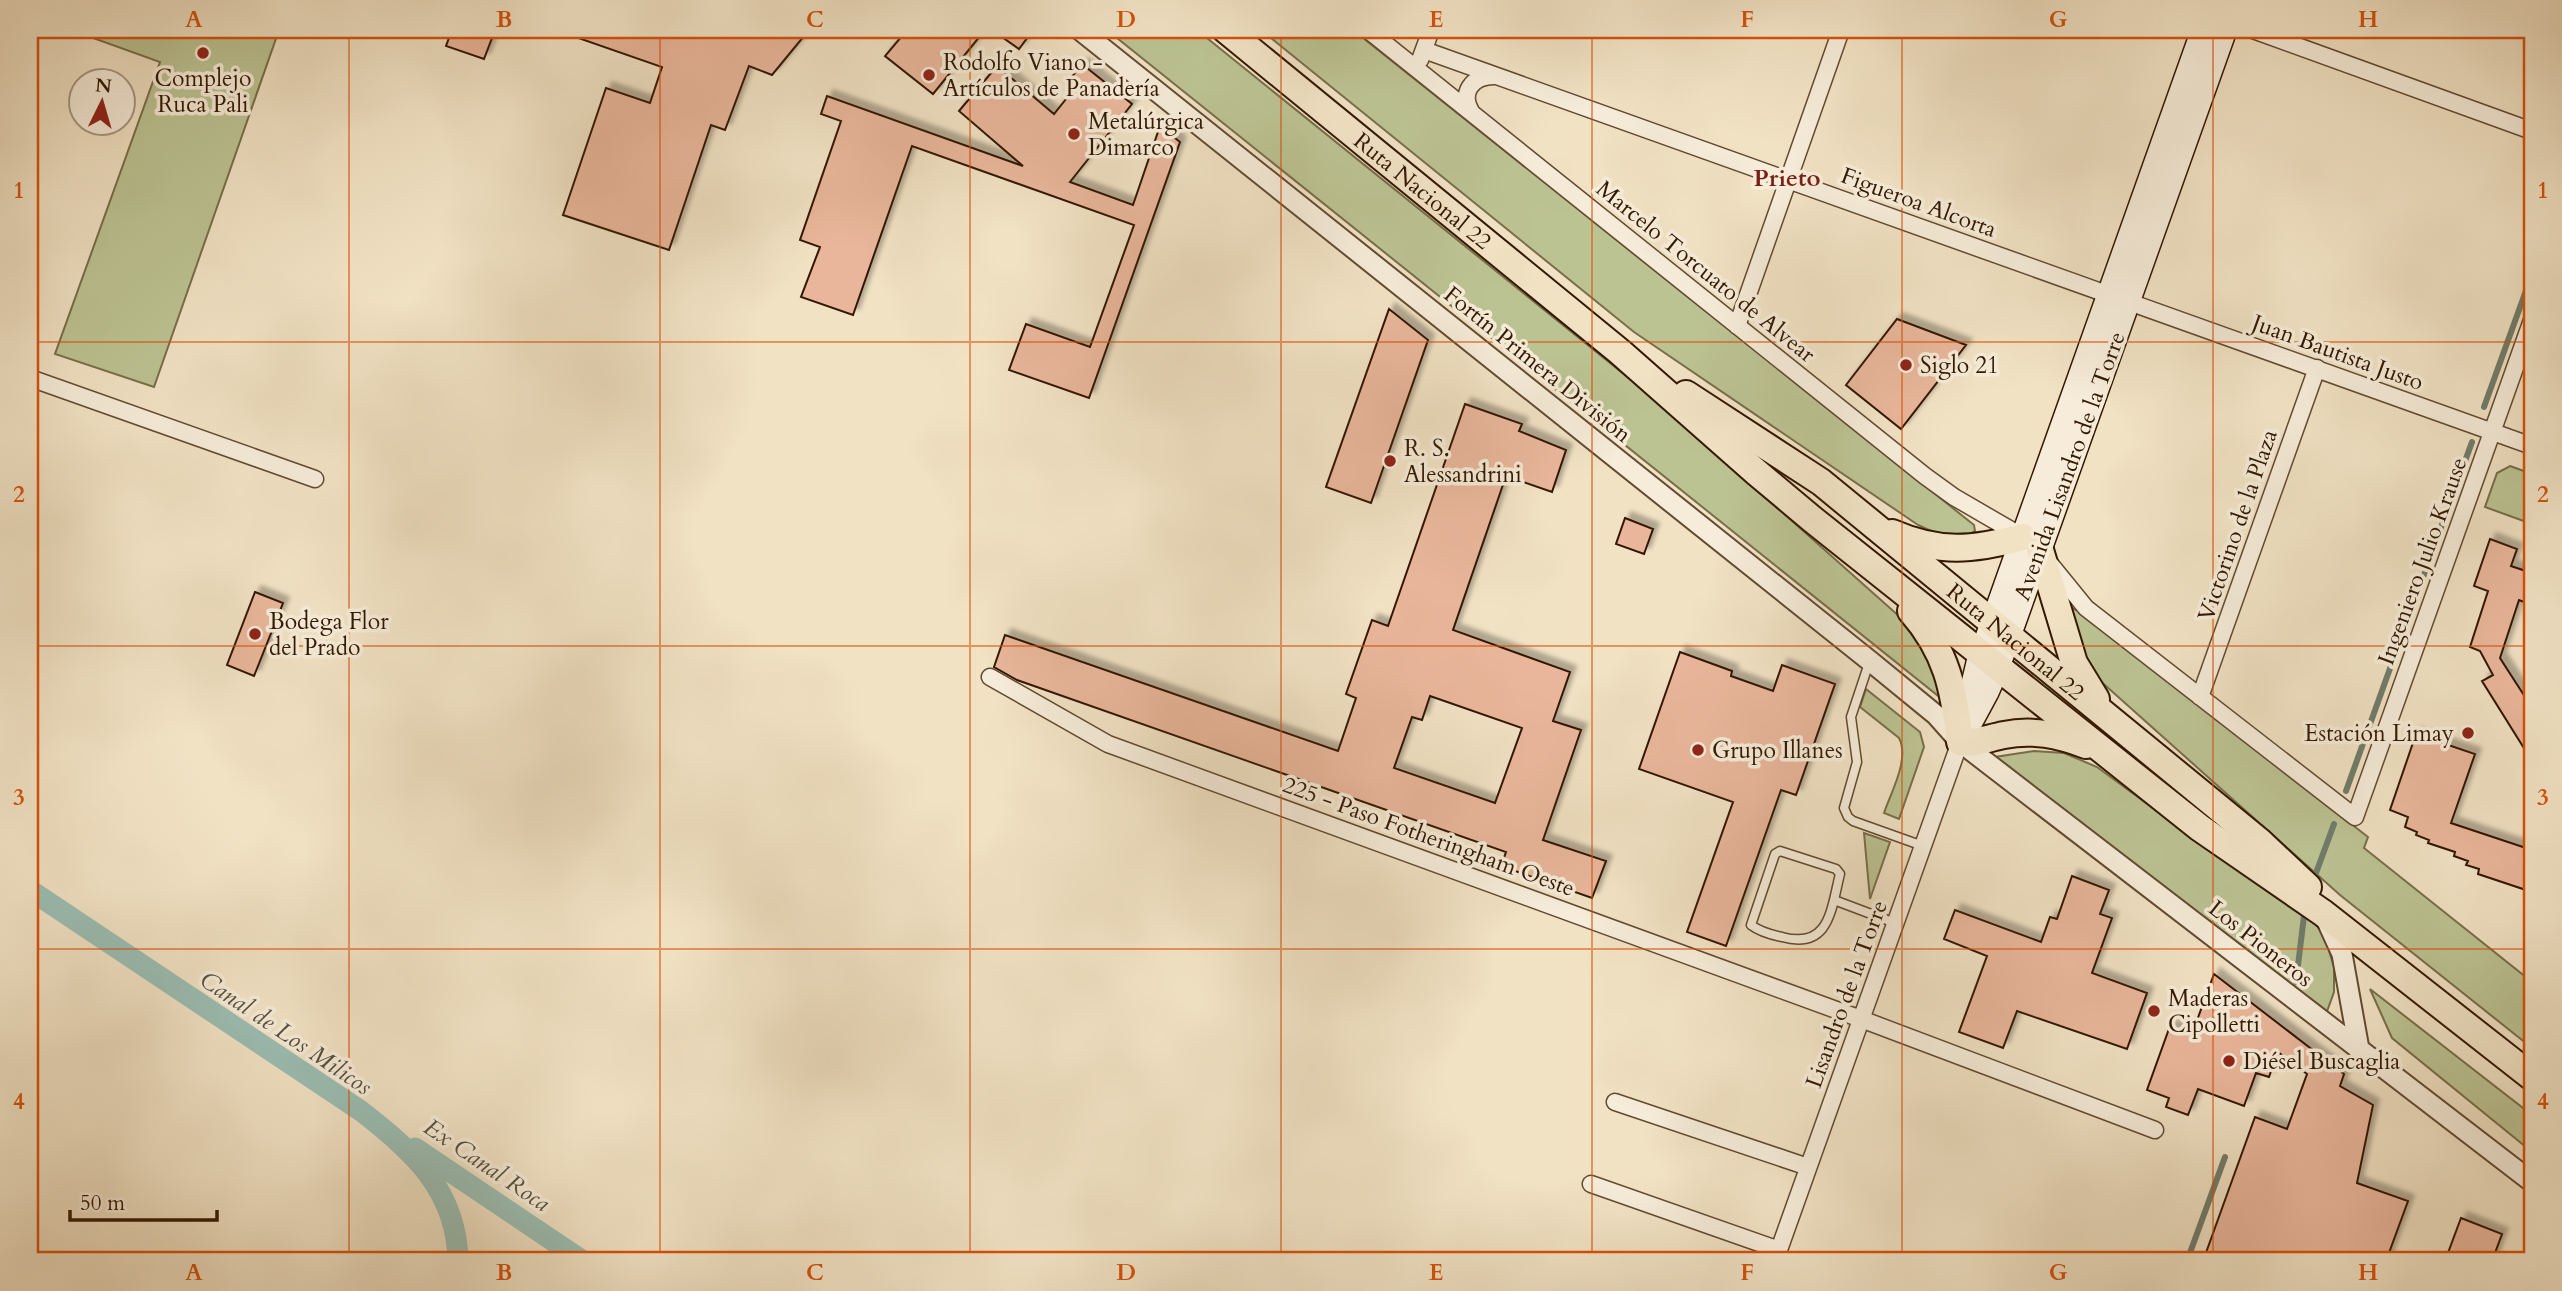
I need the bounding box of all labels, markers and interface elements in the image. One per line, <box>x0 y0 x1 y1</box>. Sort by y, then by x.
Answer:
text: A <box>185 4 203 35</box>
text: B <box>496 4 512 35</box>
text: C <box>806 4 824 35</box>
text: D <box>1116 4 1136 35</box>
text: E <box>1429 4 1443 35</box>
text: F <box>1740 4 1754 35</box>
text: G <box>2049 4 2068 35</box>
text: H <box>2358 4 2378 35</box>
marker: Complejo Ruca Pali <box>195 45 211 61</box>
place label: Rodolfo Viano - Artículos de Panadería <box>943 47 1160 104</box>
place label: Complejo Ruca Pali <box>155 63 251 120</box>
north arrow <box>66 66 136 136</box>
marker: Rodolfo Viano - Artículos de Panadería <box>921 67 937 83</box>
text: N <box>94 72 113 100</box>
place label: Metalúrgica Dimarco <box>1088 106 1204 163</box>
street label: Ruta Nacional 22 <box>1347 125 1498 257</box>
marker: Metalúrgica Dimarco <box>1066 126 1082 142</box>
street label: Figueroa Alcorta <box>1837 160 2001 245</box>
district label: Prieto <box>1754 162 1820 195</box>
street label: Marcelo Torcuato de Alvear <box>1590 173 1822 370</box>
text: 1 <box>13 175 25 206</box>
text: 1 <box>2537 175 2549 206</box>
street label: Fortín Primera División <box>1438 279 1638 450</box>
street label: Juan Bautista Justo <box>2245 306 2428 398</box>
street label: Avenida Lisandro de la Torre <box>2006 327 2133 605</box>
place label: Siglo 21 <box>1920 350 1999 381</box>
marker: Siglo 21 <box>1898 357 1914 373</box>
street label: Victorino de la Plaza <box>2190 425 2285 625</box>
place label: R. S. Alessandrini <box>1404 433 1522 490</box>
marker: R. S. Alessandrini <box>1382 453 1398 469</box>
street label: Ingeniero Julio Krause <box>2370 453 2474 669</box>
text: 2 <box>13 479 25 510</box>
text: 2 <box>2537 479 2549 510</box>
street label: Ruta Nacional 22 <box>1940 576 2091 708</box>
place label: Bodega Flor del Prado <box>269 606 389 663</box>
marker: Bodega Flor del Prado <box>247 626 263 642</box>
place label: Estación Limay <box>2304 718 2454 749</box>
marker: Estación Limay <box>2460 725 2476 741</box>
place label: Grupo Illanes <box>1712 735 1843 766</box>
marker: Grupo Illanes <box>1690 742 1706 758</box>
street label: 225 - Paso Fotheringham Oeste <box>1279 769 1579 904</box>
text: 3 <box>13 782 25 813</box>
text: 3 <box>2537 782 2549 813</box>
street label: Los Pioneros <box>2202 893 2319 994</box>
street label: Lisandro de la Torre <box>1798 896 1895 1092</box>
water label: Canal de Los Milicos <box>193 964 378 1103</box>
place label: Maderas Cipolletti <box>2168 983 2260 1040</box>
marker: Maderas Cipolletti <box>2146 1003 2162 1019</box>
place label: Diésel Buscaglia <box>2243 1046 2400 1077</box>
marker: Diésel Buscaglia <box>2221 1053 2237 1069</box>
text: 4 <box>13 1086 25 1117</box>
text: 4 <box>2537 1086 2549 1117</box>
water label: Ex Canal Roca <box>417 1111 557 1220</box>
scale bar <box>70 1179 217 1223</box>
text: 50 m <box>80 1189 125 1218</box>
text: A <box>185 1257 203 1288</box>
text: B <box>496 1257 512 1288</box>
text: C <box>806 1257 824 1288</box>
text: D <box>1116 1257 1136 1288</box>
text: E <box>1429 1257 1443 1288</box>
text: F <box>1740 1257 1754 1288</box>
text: G <box>2049 1257 2068 1288</box>
text: H <box>2358 1257 2378 1288</box>

